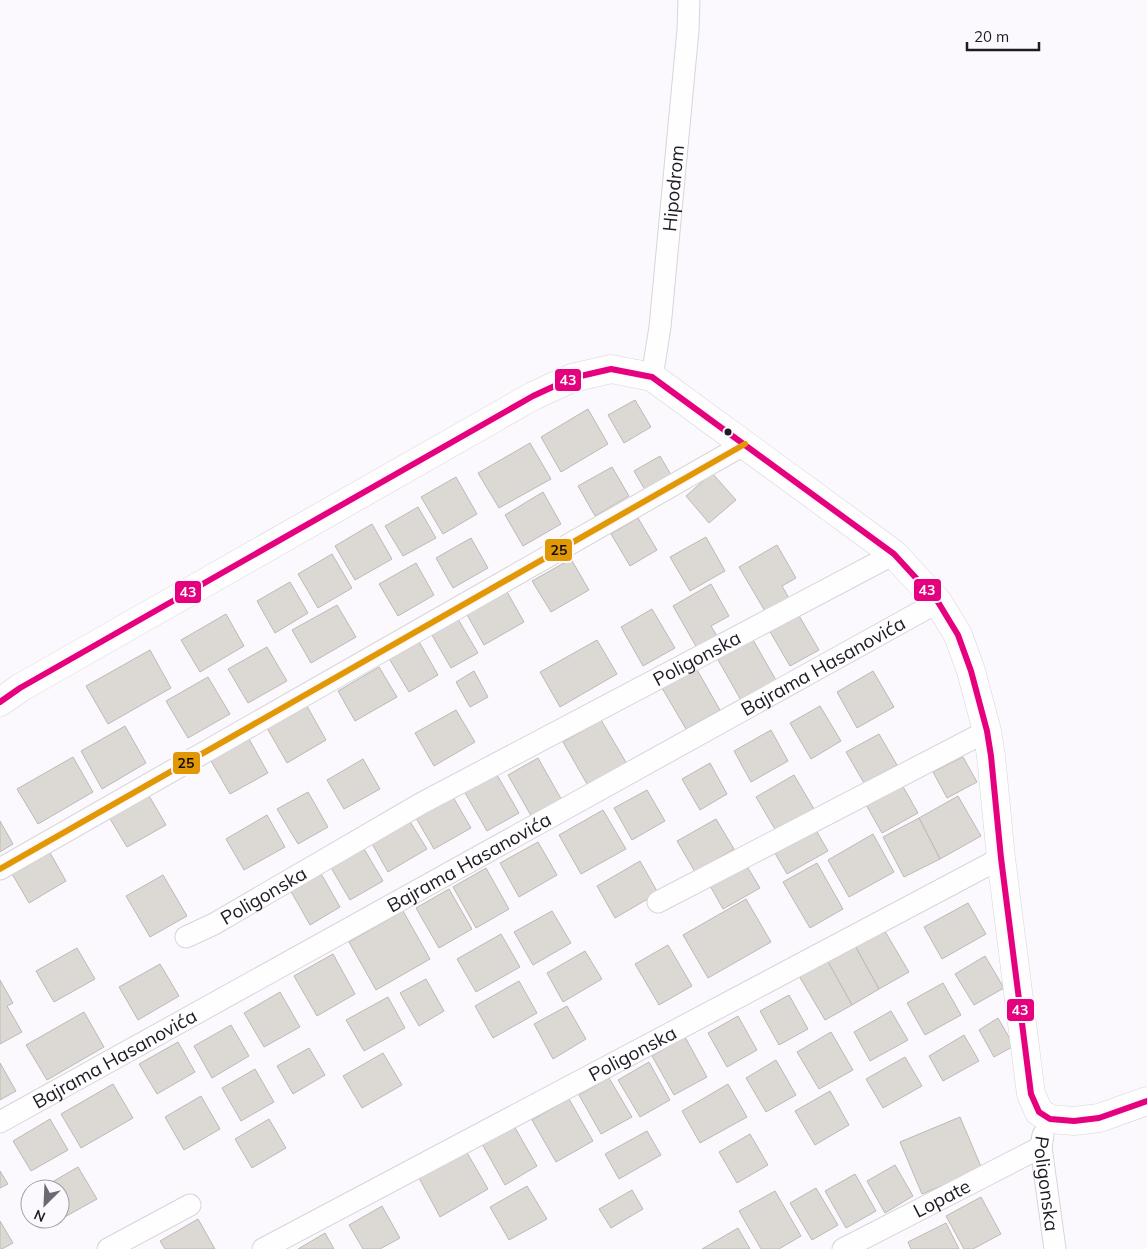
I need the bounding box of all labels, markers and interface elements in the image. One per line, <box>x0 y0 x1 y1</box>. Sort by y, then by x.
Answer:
scale bar <box>967 20 1040 52</box>
text: 20 m <box>974 27 1009 46</box>
street label: Hipodrom <box>657 144 689 233</box>
line badge: 43 <box>554 368 582 392</box>
text: 43 <box>560 371 576 389</box>
unlabelled marker <box>723 427 733 437</box>
line badge: 25 <box>544 538 573 562</box>
text: 25 <box>551 541 567 559</box>
line badge: 43 <box>913 578 942 602</box>
line badge: 43 <box>174 580 202 604</box>
text: 43 <box>919 581 935 599</box>
text: 43 <box>180 583 196 601</box>
street label: Bajrama Hasanovića <box>737 611 909 721</box>
street label: Poligonska <box>649 625 745 691</box>
line badge: 25 <box>172 751 201 775</box>
text: 25 <box>178 754 194 772</box>
street label: Bajrama Hasanovića <box>382 807 555 917</box>
street label: Poligonska <box>216 861 311 930</box>
line badge: 43 <box>1006 998 1035 1022</box>
text: 43 <box>1012 1001 1028 1019</box>
street label: Bajrama Hasanovića <box>28 1003 201 1114</box>
street label: Poligonska <box>584 1020 680 1086</box>
street label: Poligonska <box>1029 1134 1064 1233</box>
street label: Lopate <box>909 1174 974 1223</box>
north arrow <box>20 1179 70 1229</box>
text: N <box>31 1206 48 1226</box>

